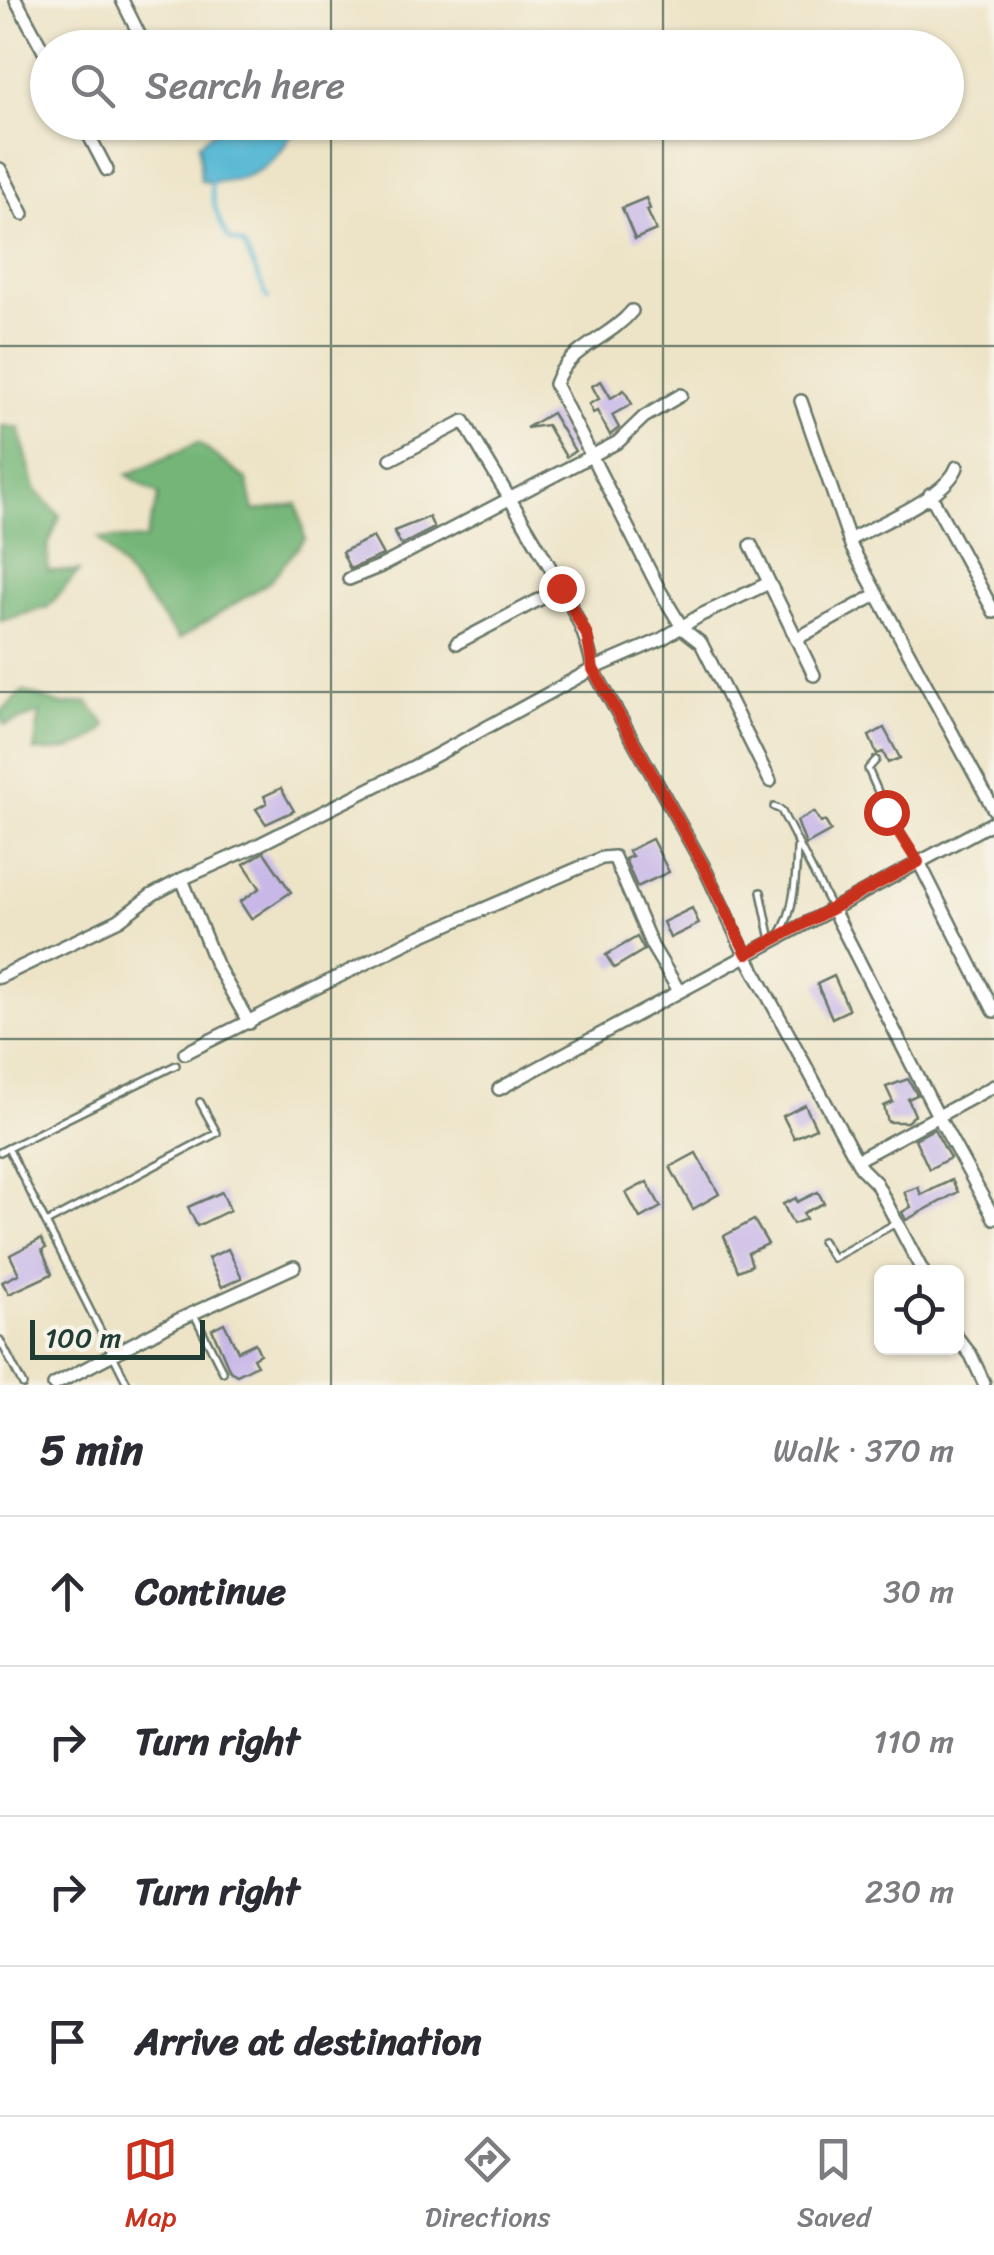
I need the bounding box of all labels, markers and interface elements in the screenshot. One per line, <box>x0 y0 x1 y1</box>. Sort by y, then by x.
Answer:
search box <box>30 30 964 140</box>
text: Search here <box>145 52 345 119</box>
icon: search <box>65 58 120 113</box>
route end <box>539 566 585 612</box>
route start <box>864 790 910 836</box>
map controls <box>874 1265 964 1355</box>
button: locate <box>874 1265 964 1355</box>
text: 100 m <box>45 1313 121 1362</box>
scale bar <box>30 1315 205 1360</box>
text: 5 min <box>40 1413 143 1487</box>
text: Walk · 370 m <box>773 1422 954 1479</box>
text: Continue <box>135 1558 286 1625</box>
text: 30 m <box>883 1563 954 1620</box>
icon: ahead <box>40 1564 95 1619</box>
text: Turn right <box>135 1708 300 1775</box>
text: 110 m <box>873 1713 954 1770</box>
icon: right <box>40 1714 95 1769</box>
text: Turn right <box>135 1858 300 1925</box>
text: 230 m <box>865 1863 954 1920</box>
icon: right <box>40 1864 95 1919</box>
text: Arrive at destination <box>135 2008 482 2075</box>
icon: arrive <box>40 2014 95 2069</box>
tab: Map <box>123 2132 178 2241</box>
tab: Directions <box>425 2132 550 2241</box>
tab: Saved <box>797 2132 871 2241</box>

